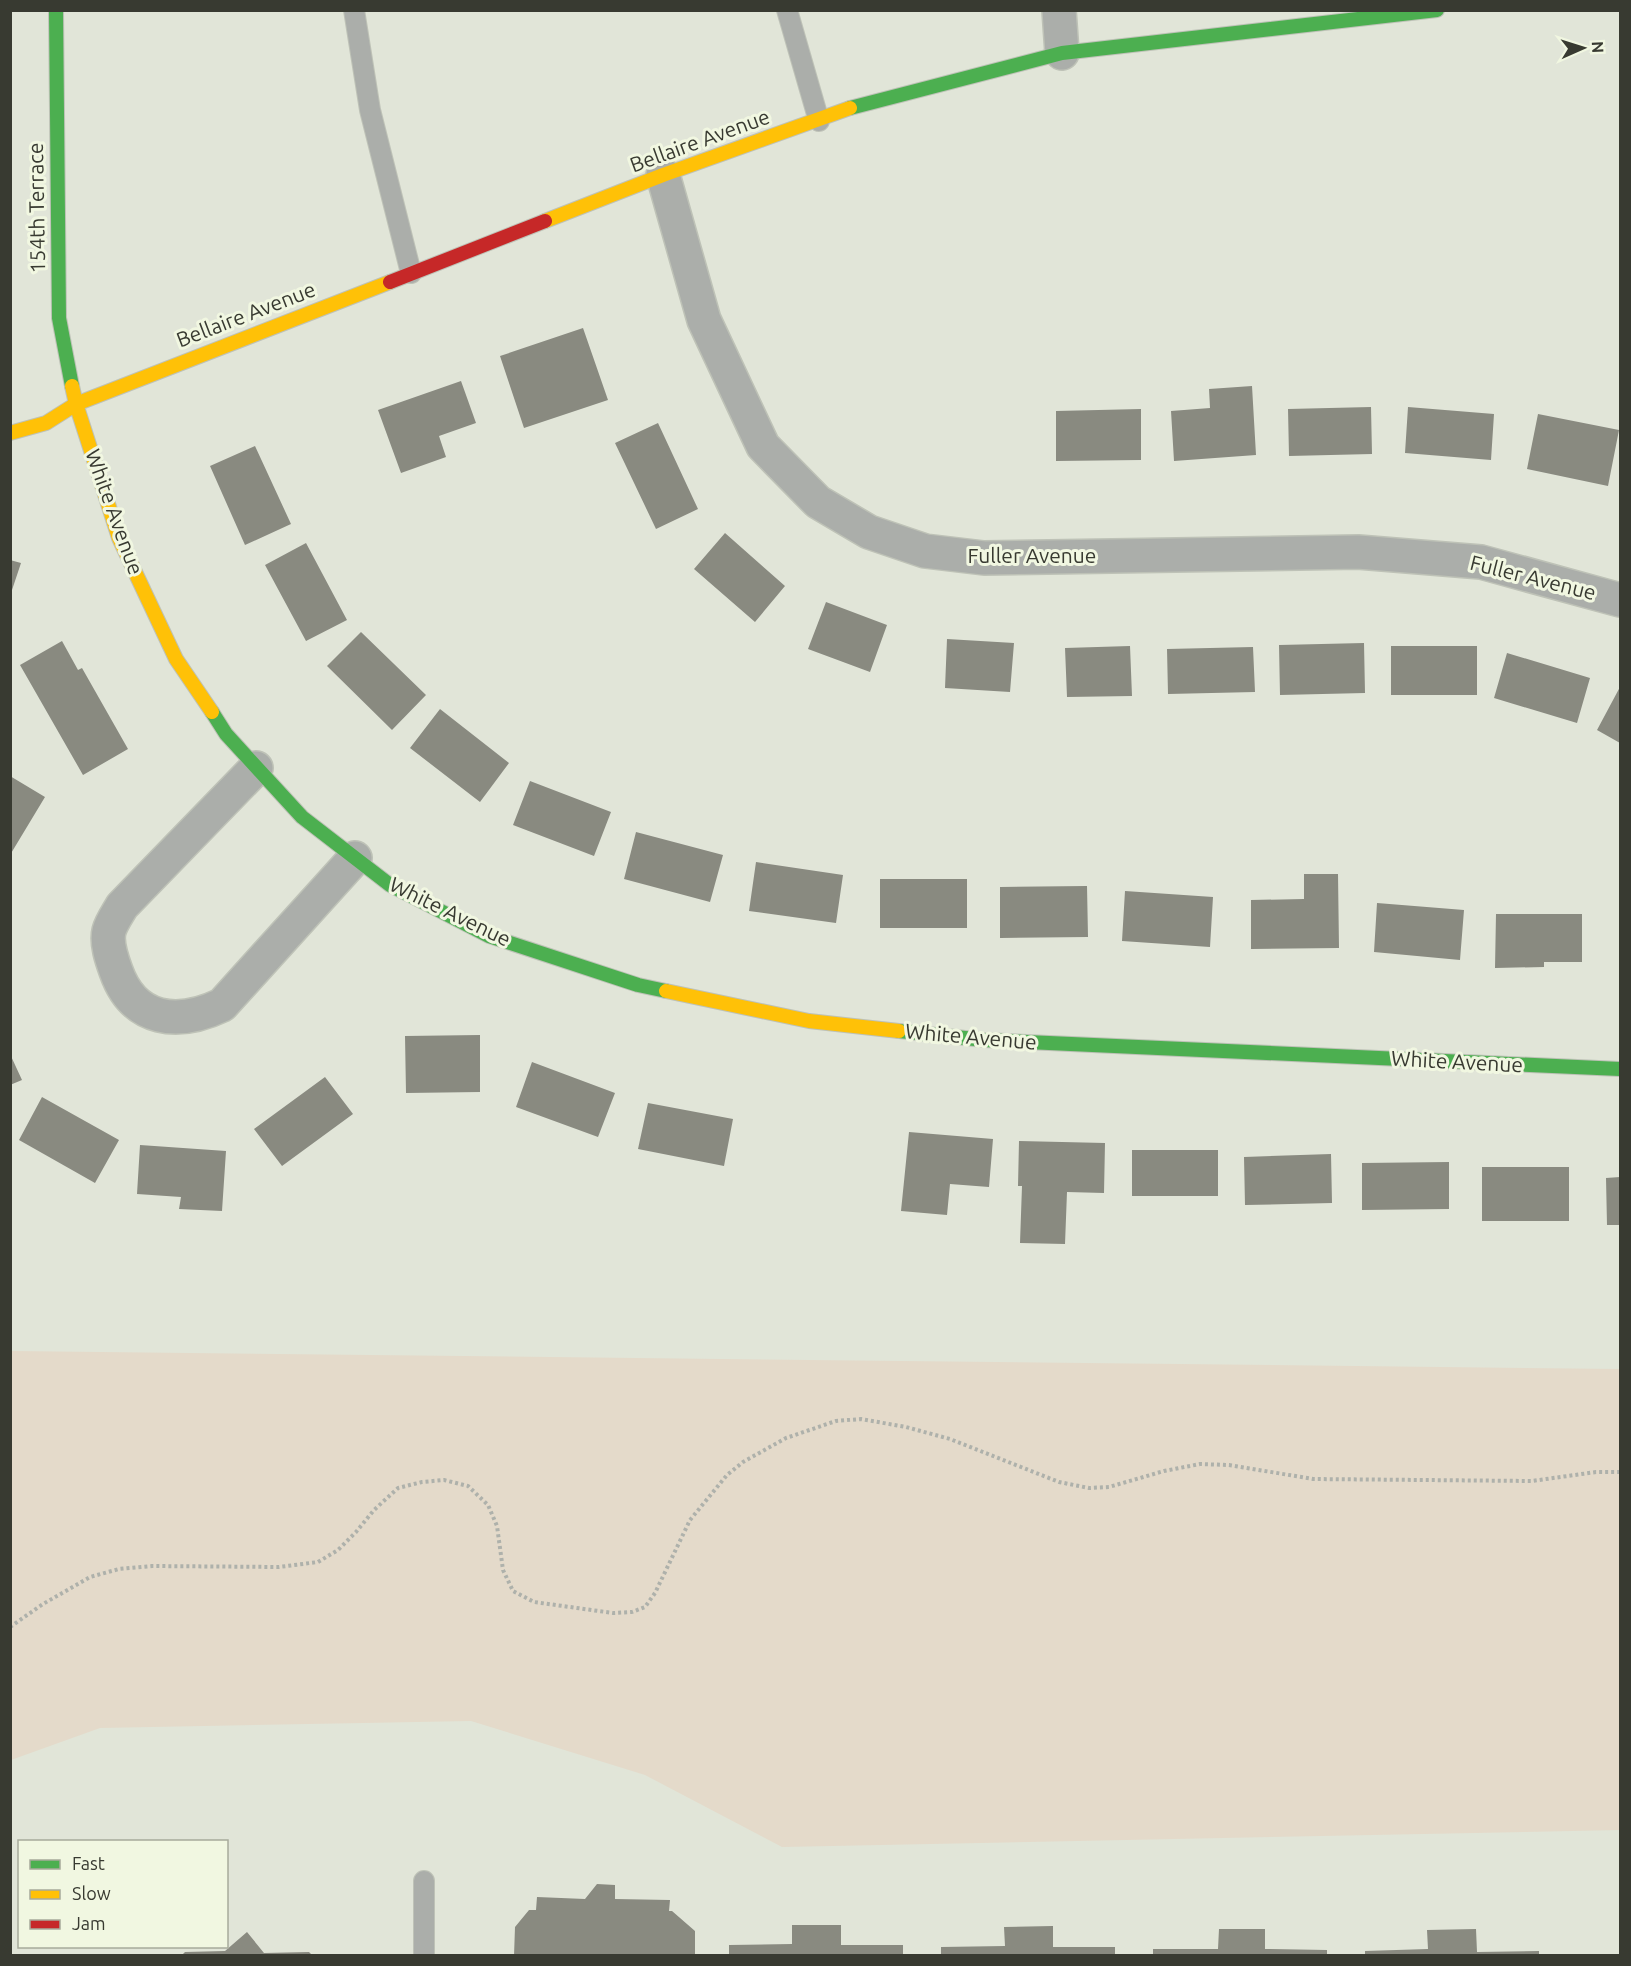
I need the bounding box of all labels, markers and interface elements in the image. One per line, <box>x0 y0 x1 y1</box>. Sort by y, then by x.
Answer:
north arrow <box>1553 18 1613 78</box>
text: N <box>1589 41 1607 54</box>
street label: Bellaire Avenue <box>627 104 773 176</box>
street label: 154th Terrace <box>23 142 49 274</box>
street label: Bellaire Avenue <box>173 277 319 352</box>
street label: White Avenue <box>81 446 149 578</box>
street label: Fuller Avenue <box>968 543 1096 567</box>
street label: Fuller Avenue <box>1468 550 1599 604</box>
street label: White Avenue <box>386 871 515 951</box>
street label: White Avenue <box>904 1018 1038 1054</box>
street label: White Avenue <box>1391 1046 1524 1076</box>
legend <box>18 1840 228 1948</box>
text: Fast <box>72 1853 105 1873</box>
text: Slow <box>72 1883 111 1903</box>
text: Jam <box>72 1913 106 1933</box>

